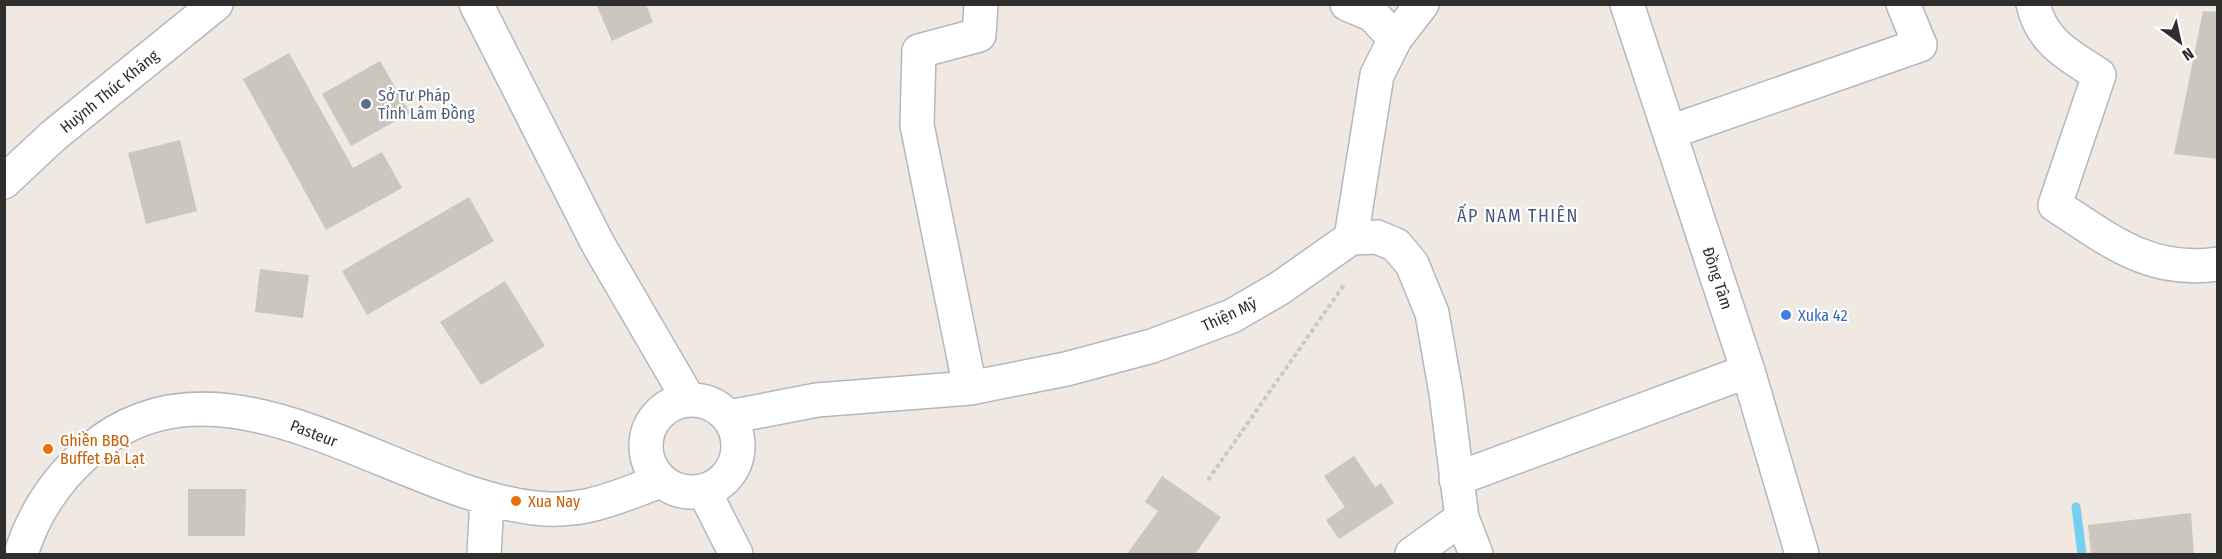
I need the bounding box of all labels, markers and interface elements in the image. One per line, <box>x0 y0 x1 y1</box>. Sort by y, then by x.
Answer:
north arrow <box>2150 12 2210 72</box>
text: N <box>2179 44 2197 65</box>
street label: Huỳnh Thúc Kháng <box>56 46 163 137</box>
place label: Sở Tư Pháp Tỉnh Lâm Đồng <box>378 86 475 123</box>
marker: Sở Tư Pháp Tỉnh Lâm Đồng <box>359 97 373 111</box>
district label: ẤP NAM THIÊN <box>1457 203 1579 227</box>
street label: Đồng Tâm <box>1699 244 1737 312</box>
street label: Thiện Mỹ <box>1199 293 1261 335</box>
place label: Xuka 42 <box>1798 306 1847 325</box>
marker: Xuka 42 <box>1779 308 1793 322</box>
street label: Pasteur <box>288 416 340 451</box>
place label: Ghiền BBQ Buffet Đà Lạt <box>60 430 145 468</box>
marker: Ghiền BBQ Buffet Đà Lạt <box>41 442 55 456</box>
place label: Xua Nay <box>528 492 581 511</box>
marker: Xua Nay <box>509 494 523 508</box>

